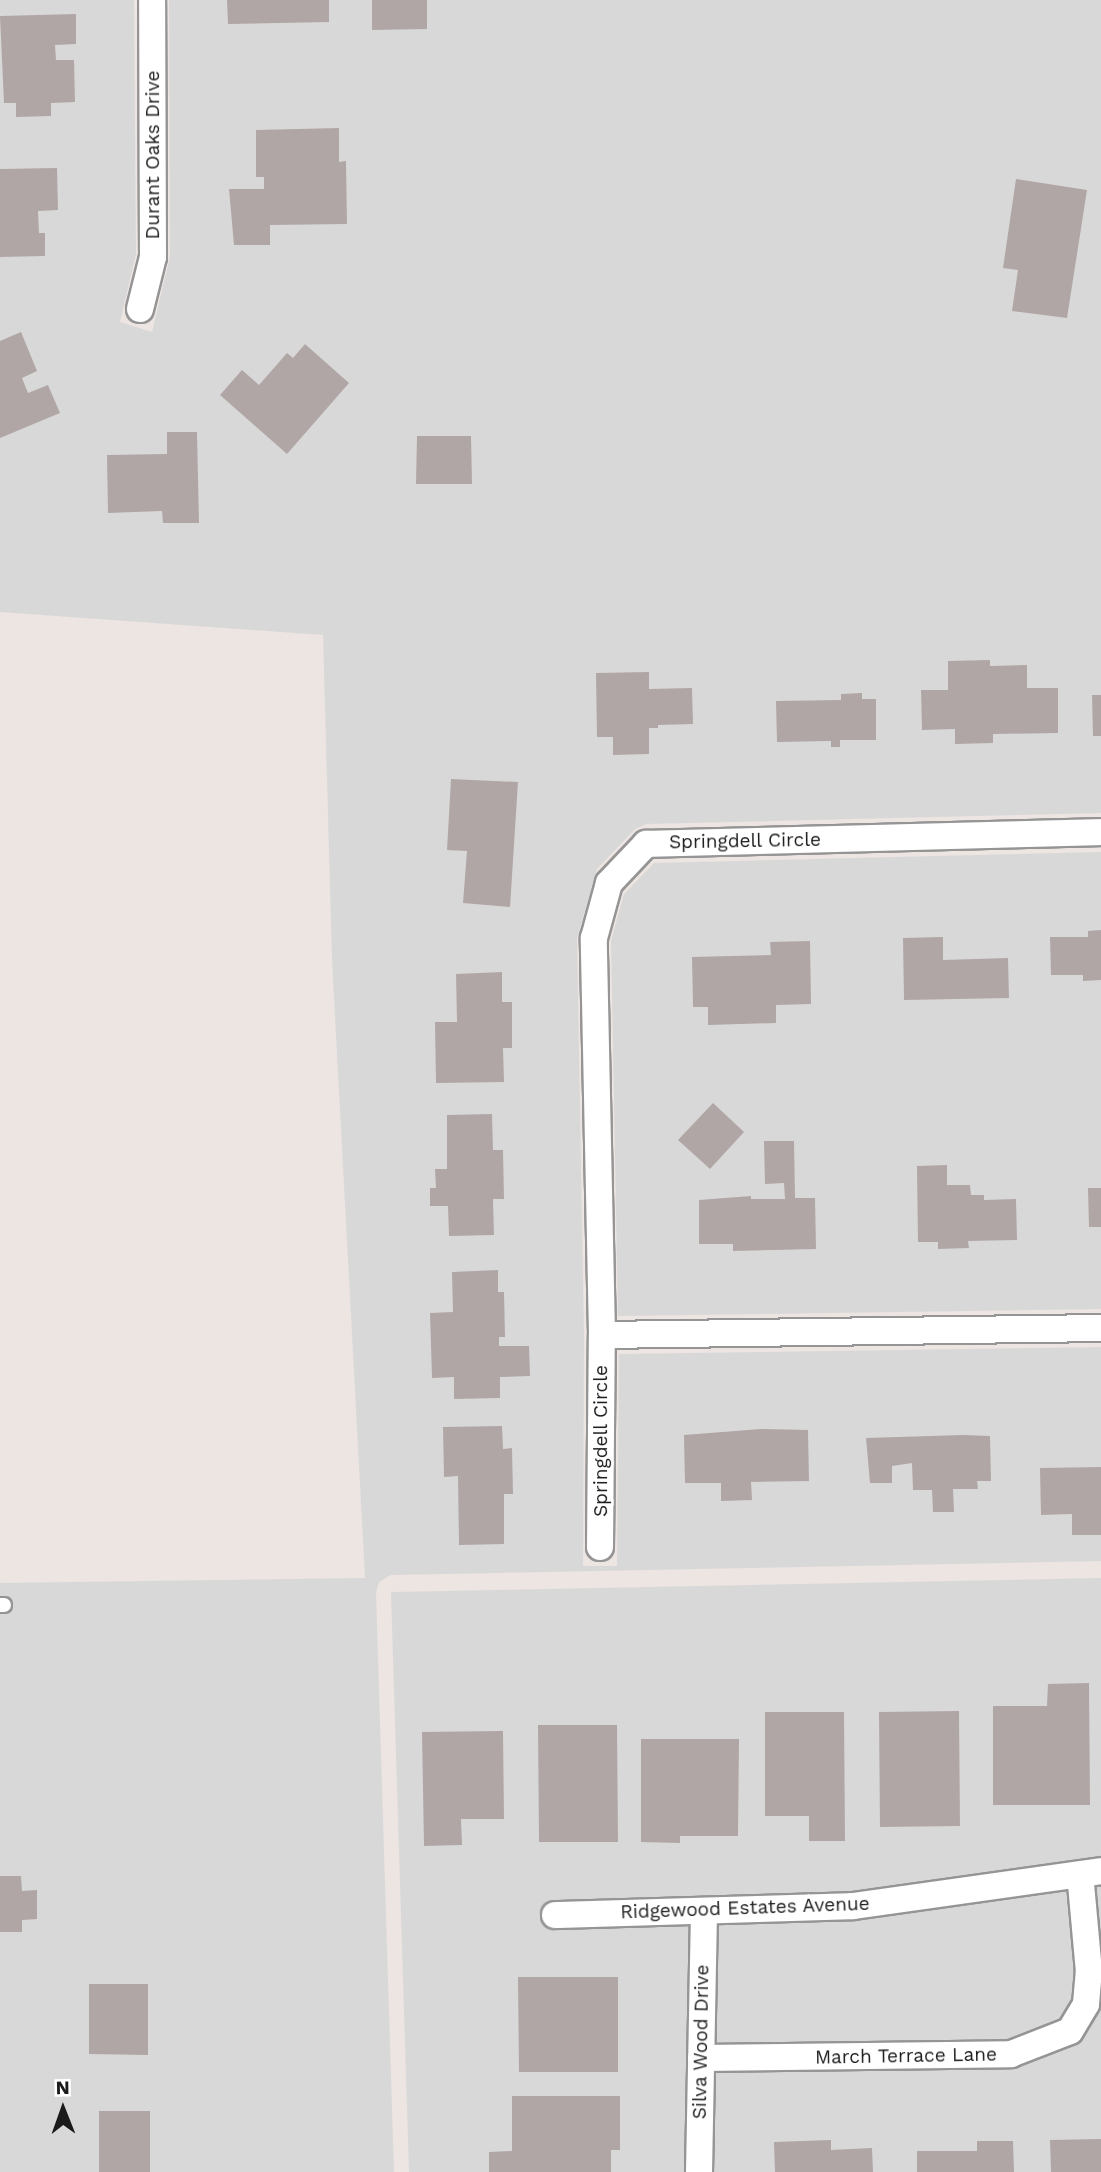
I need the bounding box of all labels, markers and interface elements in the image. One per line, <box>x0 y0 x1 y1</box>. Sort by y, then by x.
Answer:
street label: Durant Oaks Drive <box>142 70 164 240</box>
street label: Springdell Circle <box>669 828 821 854</box>
street label: Springdell Circle <box>590 1365 612 1517</box>
street label: Ridgewood Estates Avenue <box>620 1892 870 1924</box>
street label: Silva Wood Drive <box>688 1964 714 2120</box>
street label: March Terrace Lane <box>815 2043 997 2069</box>
north arrow <box>28 2074 98 2144</box>
text: N <box>55 2076 70 2099</box>

